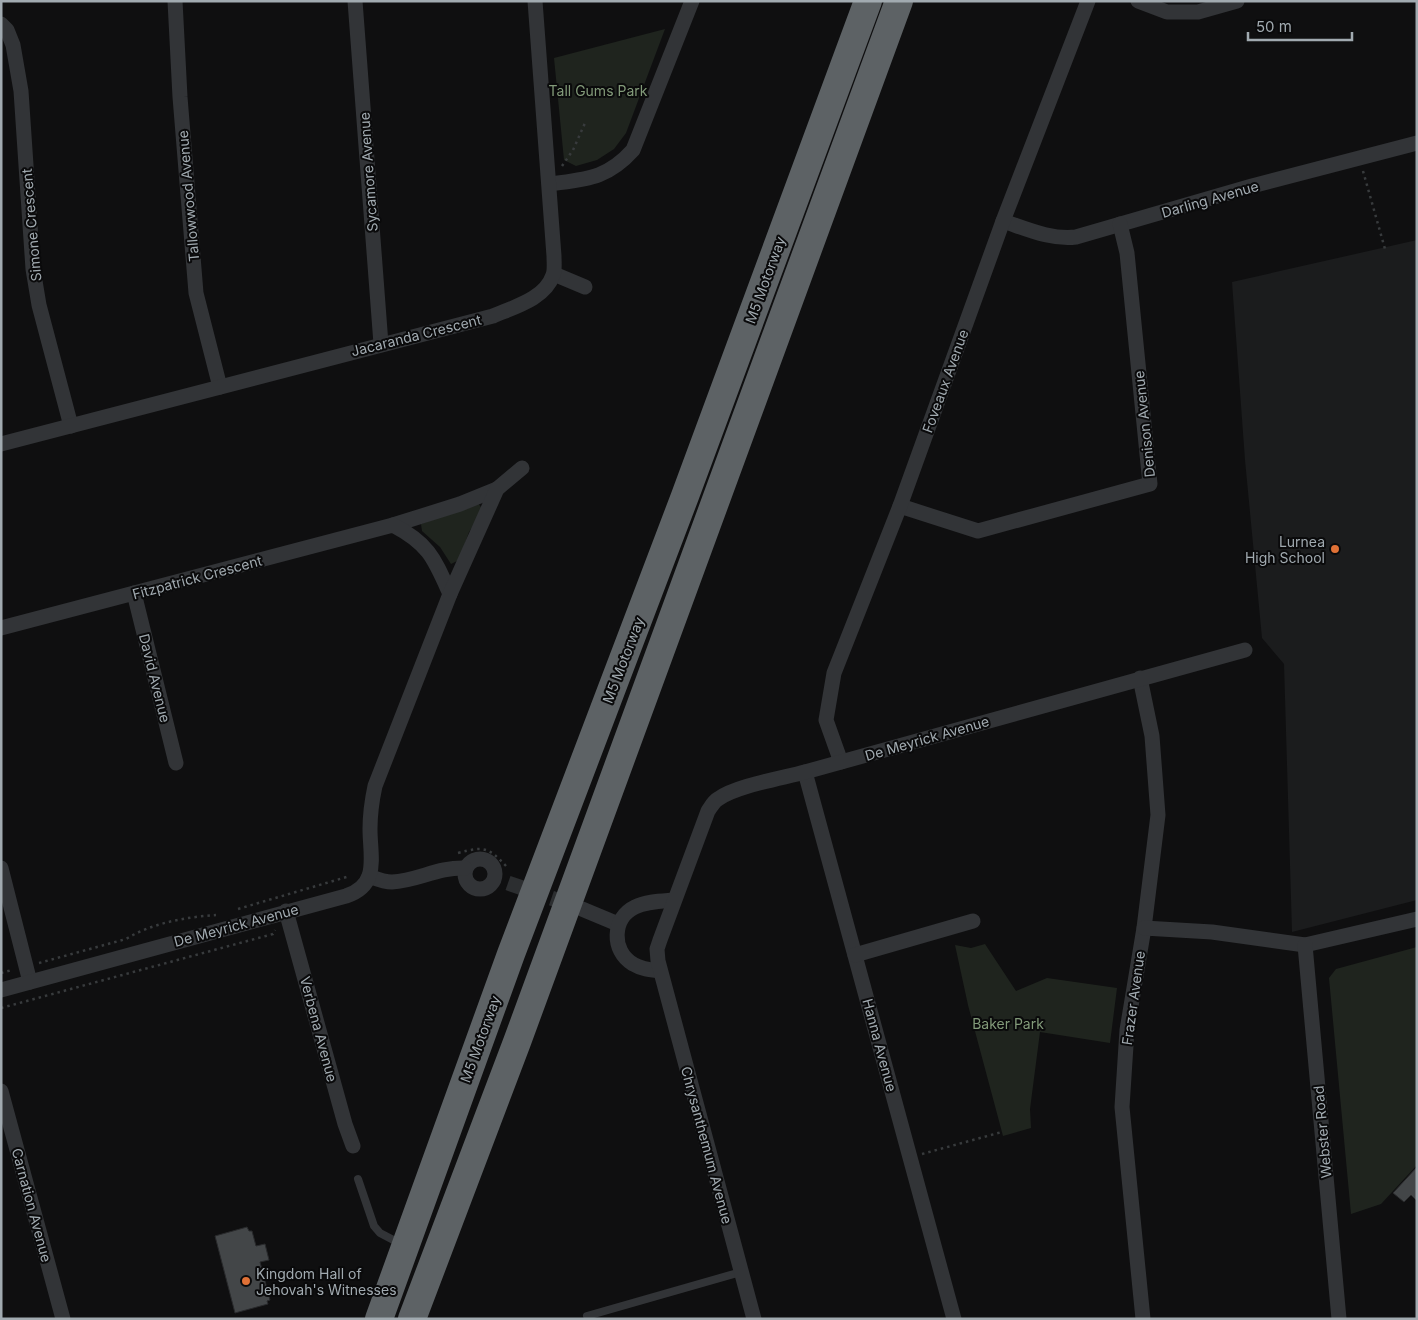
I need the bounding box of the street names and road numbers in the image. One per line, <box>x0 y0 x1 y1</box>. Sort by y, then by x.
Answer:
street label: Sycamore Avenue <box>355 112 381 232</box>
street label: Tallowwood Avenue <box>174 130 202 262</box>
street label: Simone Crescent <box>18 167 44 282</box>
street label: Darling Avenue <box>1159 177 1261 221</box>
street label: M5 Motorway <box>741 234 789 326</box>
street label: Jacaranda Crescent <box>349 311 483 359</box>
street label: Foveaux Avenue <box>918 327 972 435</box>
street label: Denison Avenue <box>1130 370 1158 478</box>
street label: Fitzpatrick Crescent <box>130 551 264 602</box>
street label: M5 Motorway <box>599 614 647 706</box>
street label: David Avenue <box>136 632 174 724</box>
street label: De Meyrick Avenue <box>863 712 991 764</box>
street label: De Meyrick Avenue <box>172 900 300 950</box>
street label: Frazer Avenue <box>1118 950 1148 1046</box>
street label: Verbena Avenue <box>297 974 341 1084</box>
street label: M5 Motorway <box>456 993 504 1085</box>
street label: Hanna Avenue <box>859 997 901 1093</box>
street label: Chrysanthemum Avenue <box>678 1064 736 1226</box>
street label: Webster Road <box>1309 1085 1335 1179</box>
street label: Carnation Avenue <box>9 1146 55 1264</box>

